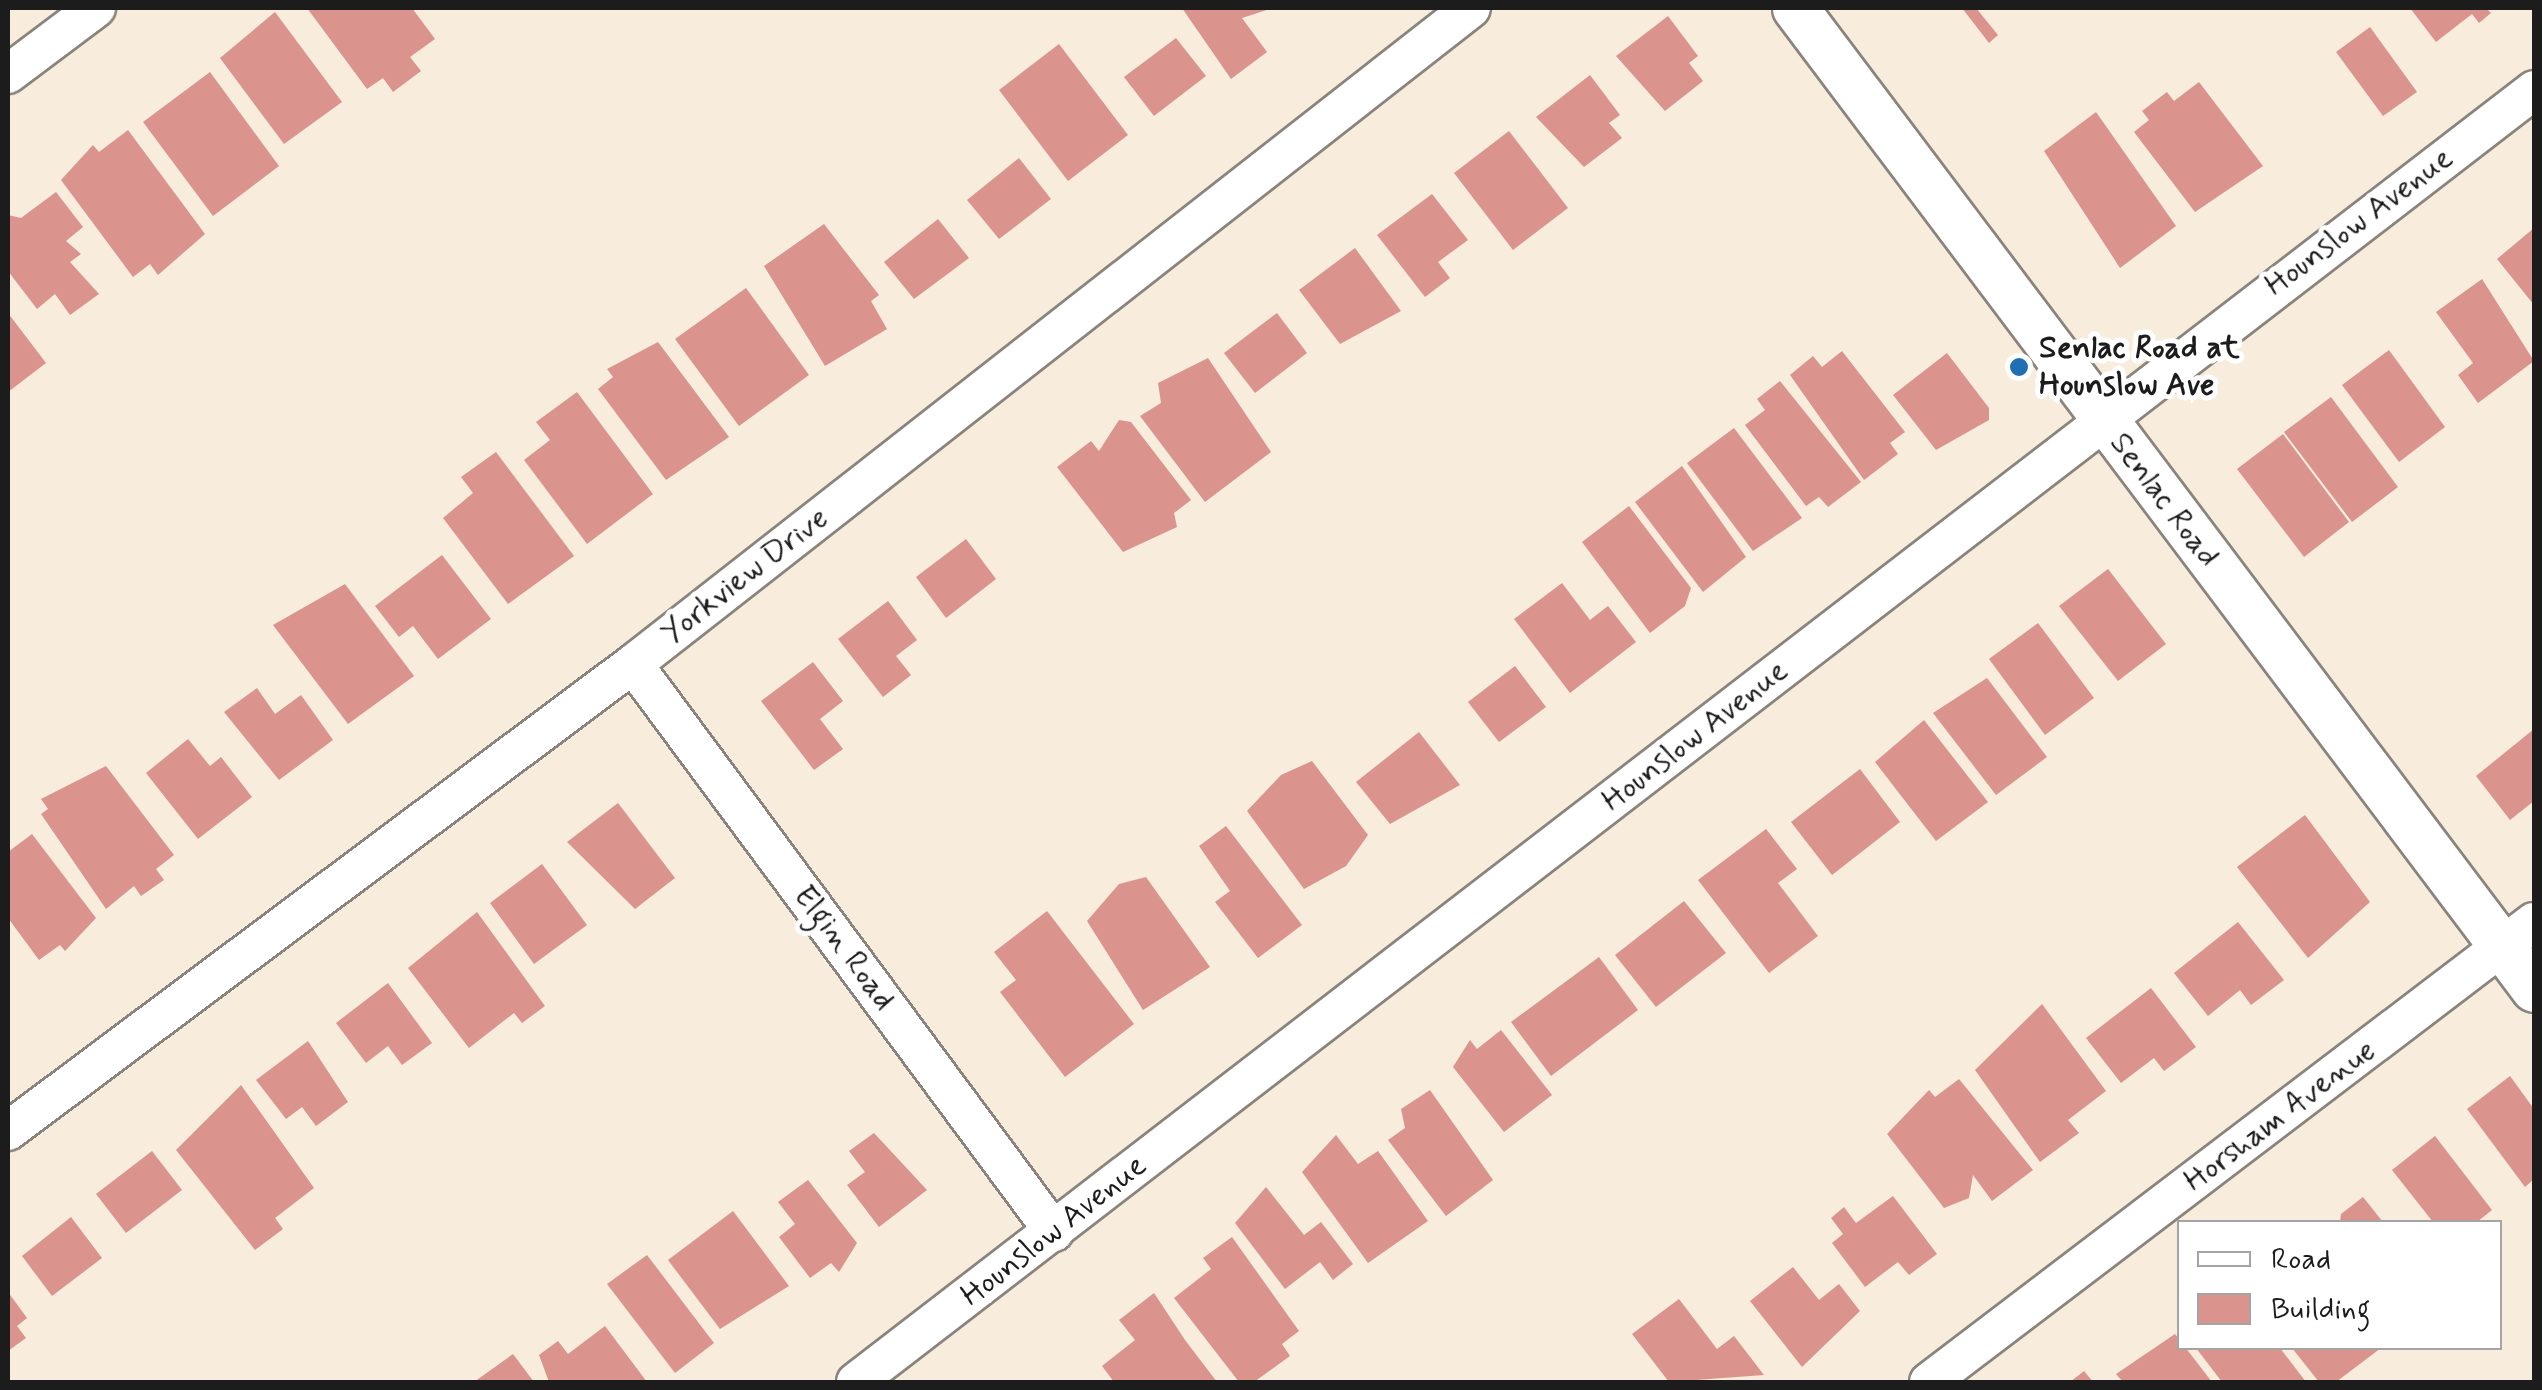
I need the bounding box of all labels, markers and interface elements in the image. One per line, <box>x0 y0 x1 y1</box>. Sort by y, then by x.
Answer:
street label: Hounslow Avenue <box>2257 138 2461 306</box>
place label: Senlac Road at Hounslow Ave <box>2039 330 2241 405</box>
marker: Senlac Road at Hounslow Ave <box>2008 356 2030 378</box>
street label: Senlac Road <box>2101 425 2227 575</box>
street label: Yorkview Drive <box>655 500 835 652</box>
street label: Hounslow Avenue <box>1594 651 1796 821</box>
street label: Elgin Road <box>784 878 904 1018</box>
street label: Horsham Avenue <box>2178 1033 2382 1199</box>
street label: Hounslow Avenue <box>953 1146 1155 1316</box>
legend <box>2177 1220 2502 1350</box>
text: Road <box>2271 1240 2331 1279</box>
text: Building <box>2271 1290 2370 1329</box>

